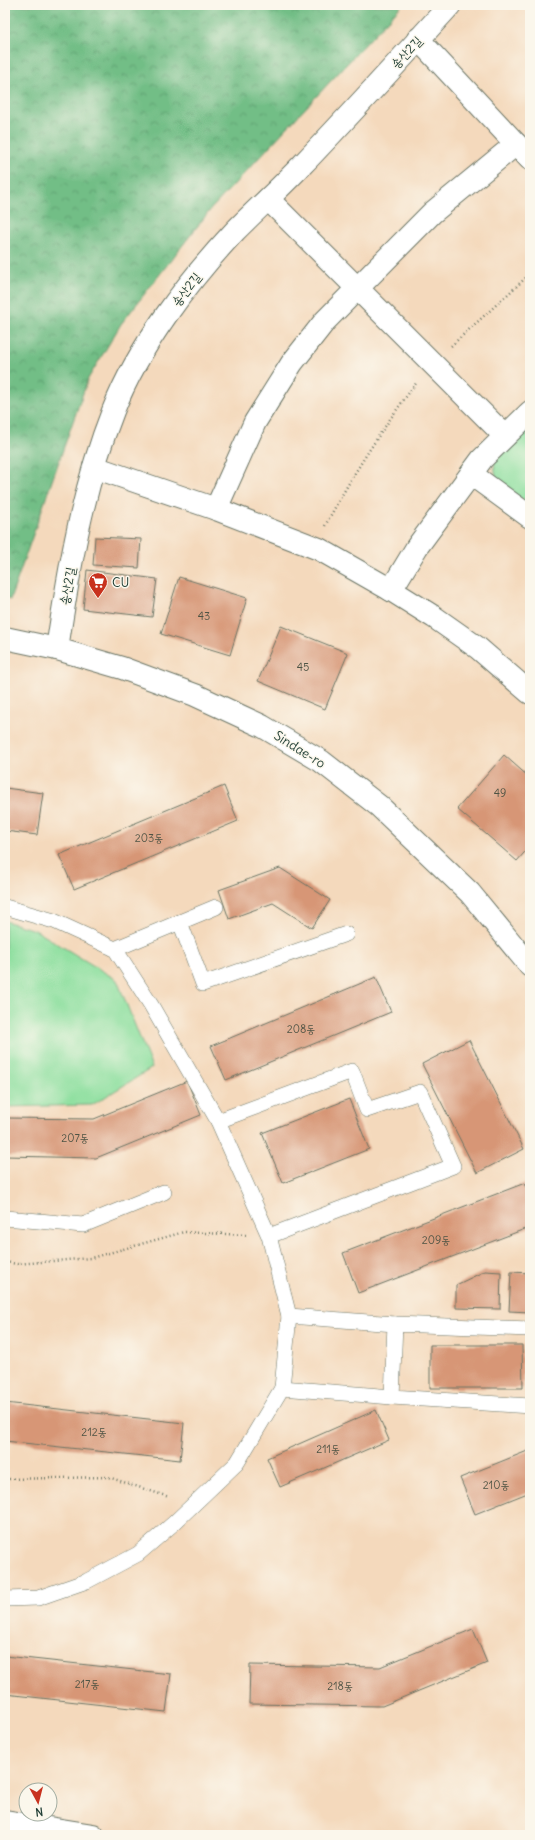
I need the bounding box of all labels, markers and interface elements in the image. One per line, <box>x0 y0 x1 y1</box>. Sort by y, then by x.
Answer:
street label: 송산2길 <box>387 32 426 72</box>
street label: 송산2길 <box>168 269 205 310</box>
street label: 송산2길 <box>56 566 79 607</box>
supermarket icon: CU <box>87 571 109 599</box>
place label: CU <box>112 574 129 591</box>
house number: 43 <box>198 609 210 623</box>
house number: 45 <box>297 660 309 674</box>
street label: Sindae-ro <box>271 727 329 772</box>
house number: 49 <box>494 786 506 800</box>
house number: 203동 <box>135 831 163 845</box>
house number: 208동 <box>287 1022 315 1036</box>
house number: 207동 <box>61 1131 89 1145</box>
house number: 209동 <box>422 1233 450 1247</box>
house number: 212동 <box>81 1425 107 1439</box>
house number: 211동 <box>316 1442 340 1456</box>
house number: 210동 <box>483 1478 509 1492</box>
house number: 217동 <box>75 1677 99 1691</box>
house number: 218동 <box>327 1679 353 1693</box>
north arrow <box>18 1782 58 1822</box>
text: N <box>35 1805 44 1819</box>

